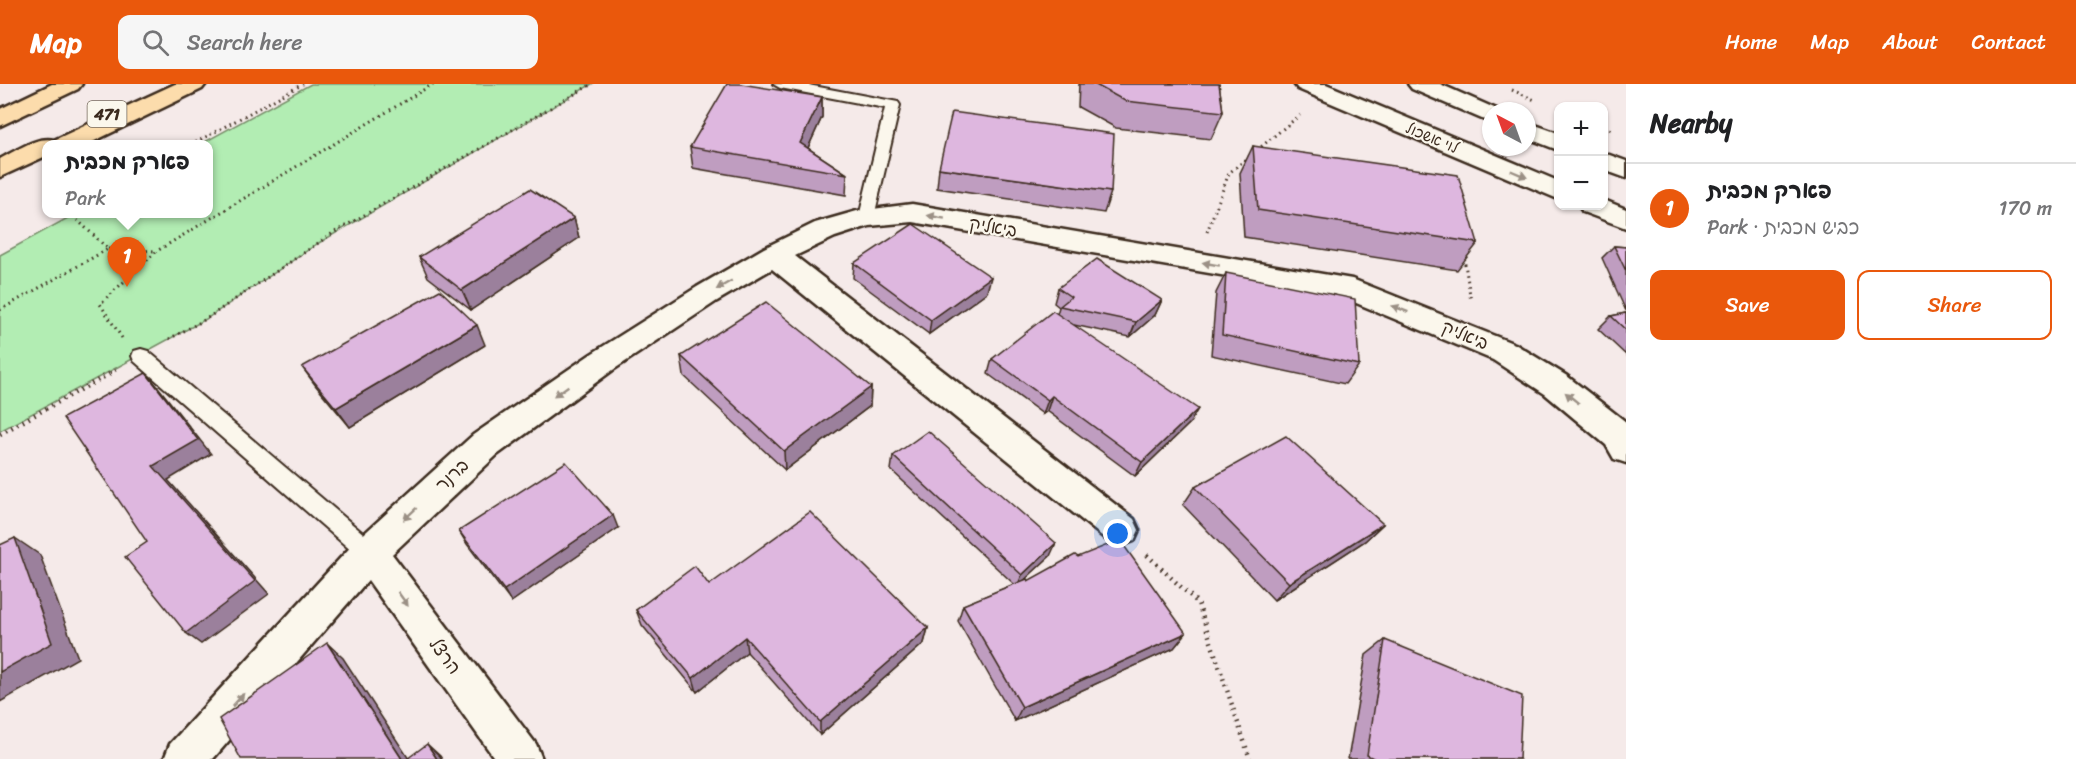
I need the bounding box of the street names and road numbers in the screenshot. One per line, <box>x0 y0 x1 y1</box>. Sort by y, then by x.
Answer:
road number: 471 <box>88 101 126 127</box>
street label: לוי אשכול <box>1401 115 1464 161</box>
street label: ביאליק <box>966 207 1020 247</box>
street label: ביאליק <box>1436 311 1494 359</box>
street label: ברנר <box>427 451 477 499</box>
street label: הרצל <box>420 631 470 681</box>

